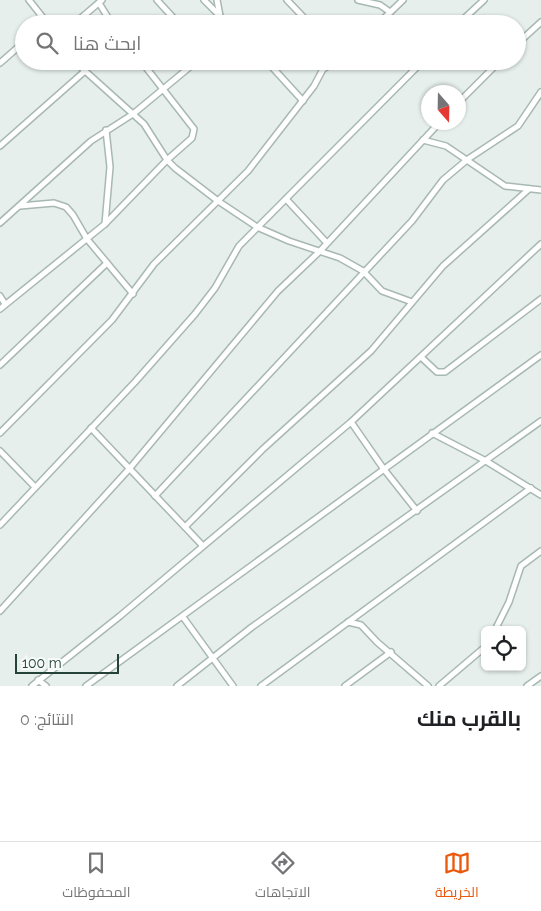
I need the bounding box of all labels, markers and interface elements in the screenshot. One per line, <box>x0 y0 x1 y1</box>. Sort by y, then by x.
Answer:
search box <box>15 15 526 70</box>
icon: search <box>33 29 61 57</box>
text: ابحث هنا <box>73 32 141 54</box>
north arrow <box>421 85 466 130</box>
map controls <box>481 626 526 671</box>
button: locate <box>481 626 526 671</box>
scale bar <box>15 651 119 674</box>
text: 100 m <box>22 655 62 671</box>
text: بالقرب منك <box>417 706 521 731</box>
text: النتائج: 0 <box>20 710 74 729</box>
tab: المحفوظات <box>62 849 130 905</box>
tab: الاتجاهات <box>255 849 310 905</box>
tab: الخريطة <box>435 849 479 905</box>

